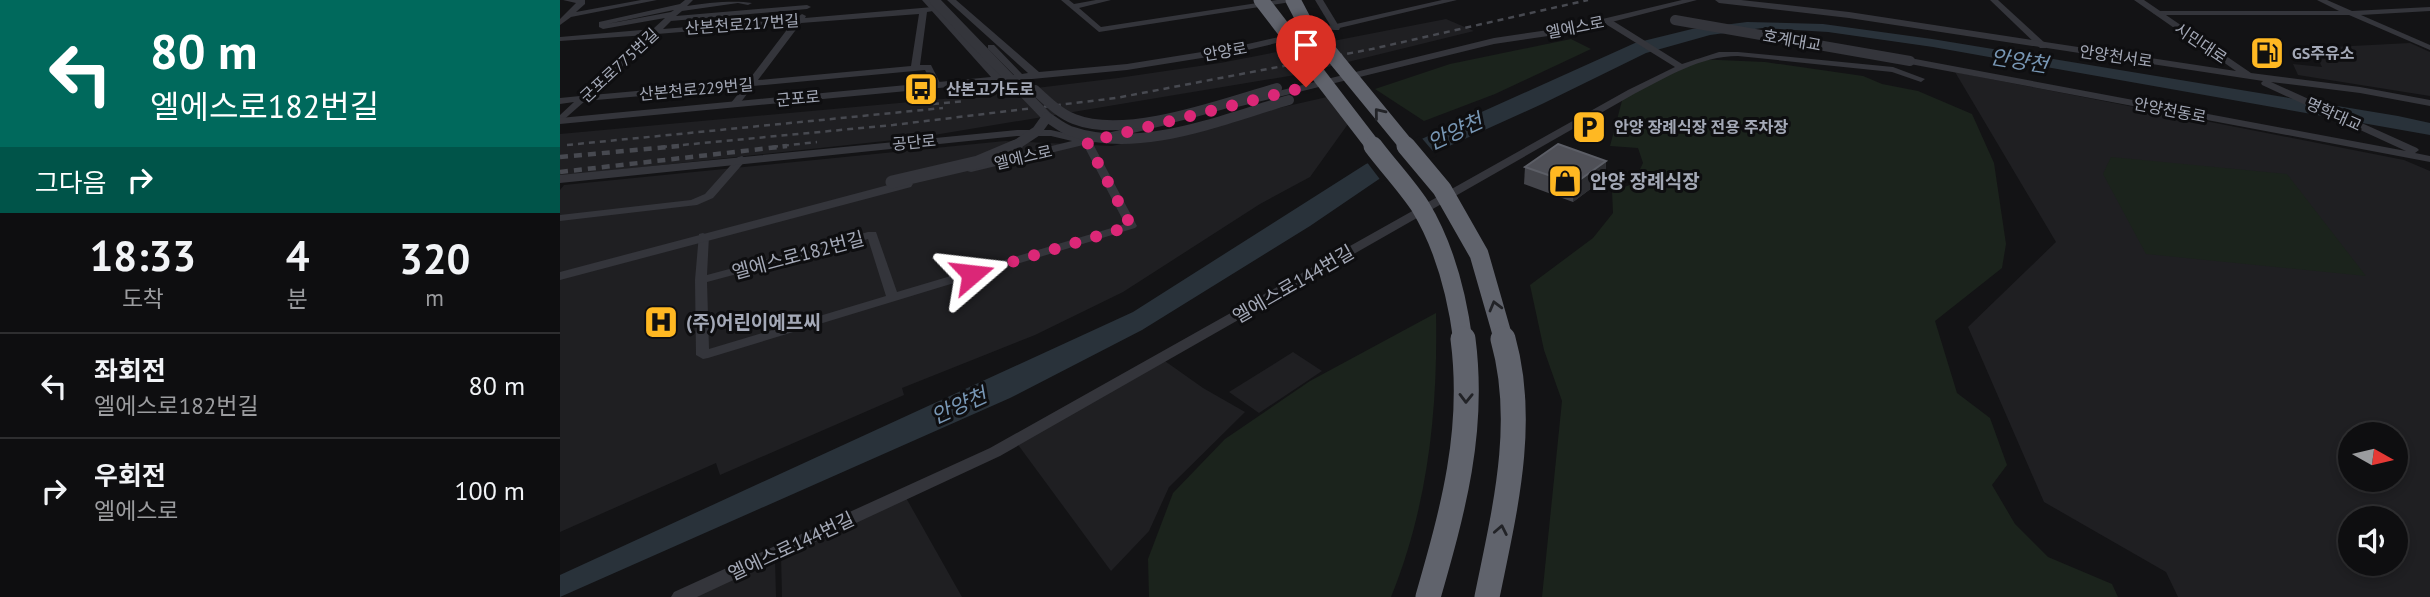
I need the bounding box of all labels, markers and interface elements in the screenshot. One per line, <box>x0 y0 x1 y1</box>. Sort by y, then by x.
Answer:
street label: 산본천로217번길 <box>684 10 800 38</box>
street label: 엘에스로 <box>1544 12 1606 42</box>
pin <box>1276 15 1336 87</box>
street label: 시민대로 <box>2171 18 2231 68</box>
text: 80 m <box>150 19 257 83</box>
street label: 군포로775번길 <box>576 24 662 106</box>
street label: 호계대교 <box>1761 25 1823 55</box>
icon: arrive <box>1287 26 1325 64</box>
icon: left <box>35 28 126 119</box>
fuel station icon: GS주유소 <box>2248 34 2286 72</box>
street label: 안양로 <box>1202 37 1249 65</box>
street label: 안양천서로 <box>2078 41 2154 71</box>
water label: 안양천 <box>1988 43 2052 79</box>
place label: GS주유소 <box>2292 43 2355 63</box>
bus stop icon: 산본고가도로 <box>902 70 940 108</box>
street label: 산본천로229번길 <box>638 74 754 104</box>
place label: 산본고가도로 <box>946 79 1034 99</box>
text: 엘에스로182번길 <box>150 85 379 127</box>
street label: 군포로 <box>775 86 821 110</box>
street label: 안양천동로 <box>2132 93 2208 127</box>
street label: 명학대교 <box>2303 93 2365 135</box>
water label: 안양천 <box>1423 106 1489 156</box>
one-way arrow <box>1375 108 1388 120</box>
parking icon: 안양 장례식장 전용 주차장 <box>1570 108 1608 146</box>
place label: 안양 장례식장 전용 주차장 <box>1614 117 1788 137</box>
street label: 공단로 <box>891 130 937 154</box>
street label: 엘에스로 <box>992 141 1054 173</box>
icon: right <box>121 161 159 199</box>
shop icon: 안양 장례식장 <box>1546 162 1584 200</box>
text: 그다음 <box>35 166 107 199</box>
place label: 안양 장례식장 <box>1590 169 1700 193</box>
street label: 엘에스로182번길 <box>729 226 867 284</box>
text: 18:33 <box>90 228 196 283</box>
text: 4 <box>286 228 309 283</box>
text: 320 <box>399 231 470 286</box>
position arrow <box>935 237 1009 311</box>
street label: 엘에스로144번길 <box>1228 240 1358 328</box>
text: m <box>425 283 444 312</box>
text: 도착 <box>122 284 164 313</box>
text: 분 <box>287 284 308 313</box>
one-way arrow <box>1488 300 1503 312</box>
hospital icon: (주)어린이에프씨 <box>642 303 680 341</box>
place label: (주)어린이에프씨 <box>686 310 821 334</box>
text: 좌회전 <box>94 354 166 387</box>
icon: left <box>35 367 73 405</box>
text: 80 m <box>469 369 525 402</box>
water label: 안양천 <box>927 380 993 430</box>
text: 엘에스로182번길 <box>94 391 259 420</box>
one-way arrow <box>1459 393 1474 404</box>
north arrow <box>2338 422 2408 492</box>
map controls <box>2338 422 2408 576</box>
text: 우회전 <box>94 459 166 492</box>
icon: right <box>35 472 73 510</box>
text: 100 m <box>454 474 525 507</box>
text: 엘에스로 <box>94 496 179 525</box>
street label: 엘에스로144번길 <box>724 506 858 586</box>
button: sound <box>2338 506 2408 576</box>
one-way arrow <box>1493 524 1508 536</box>

